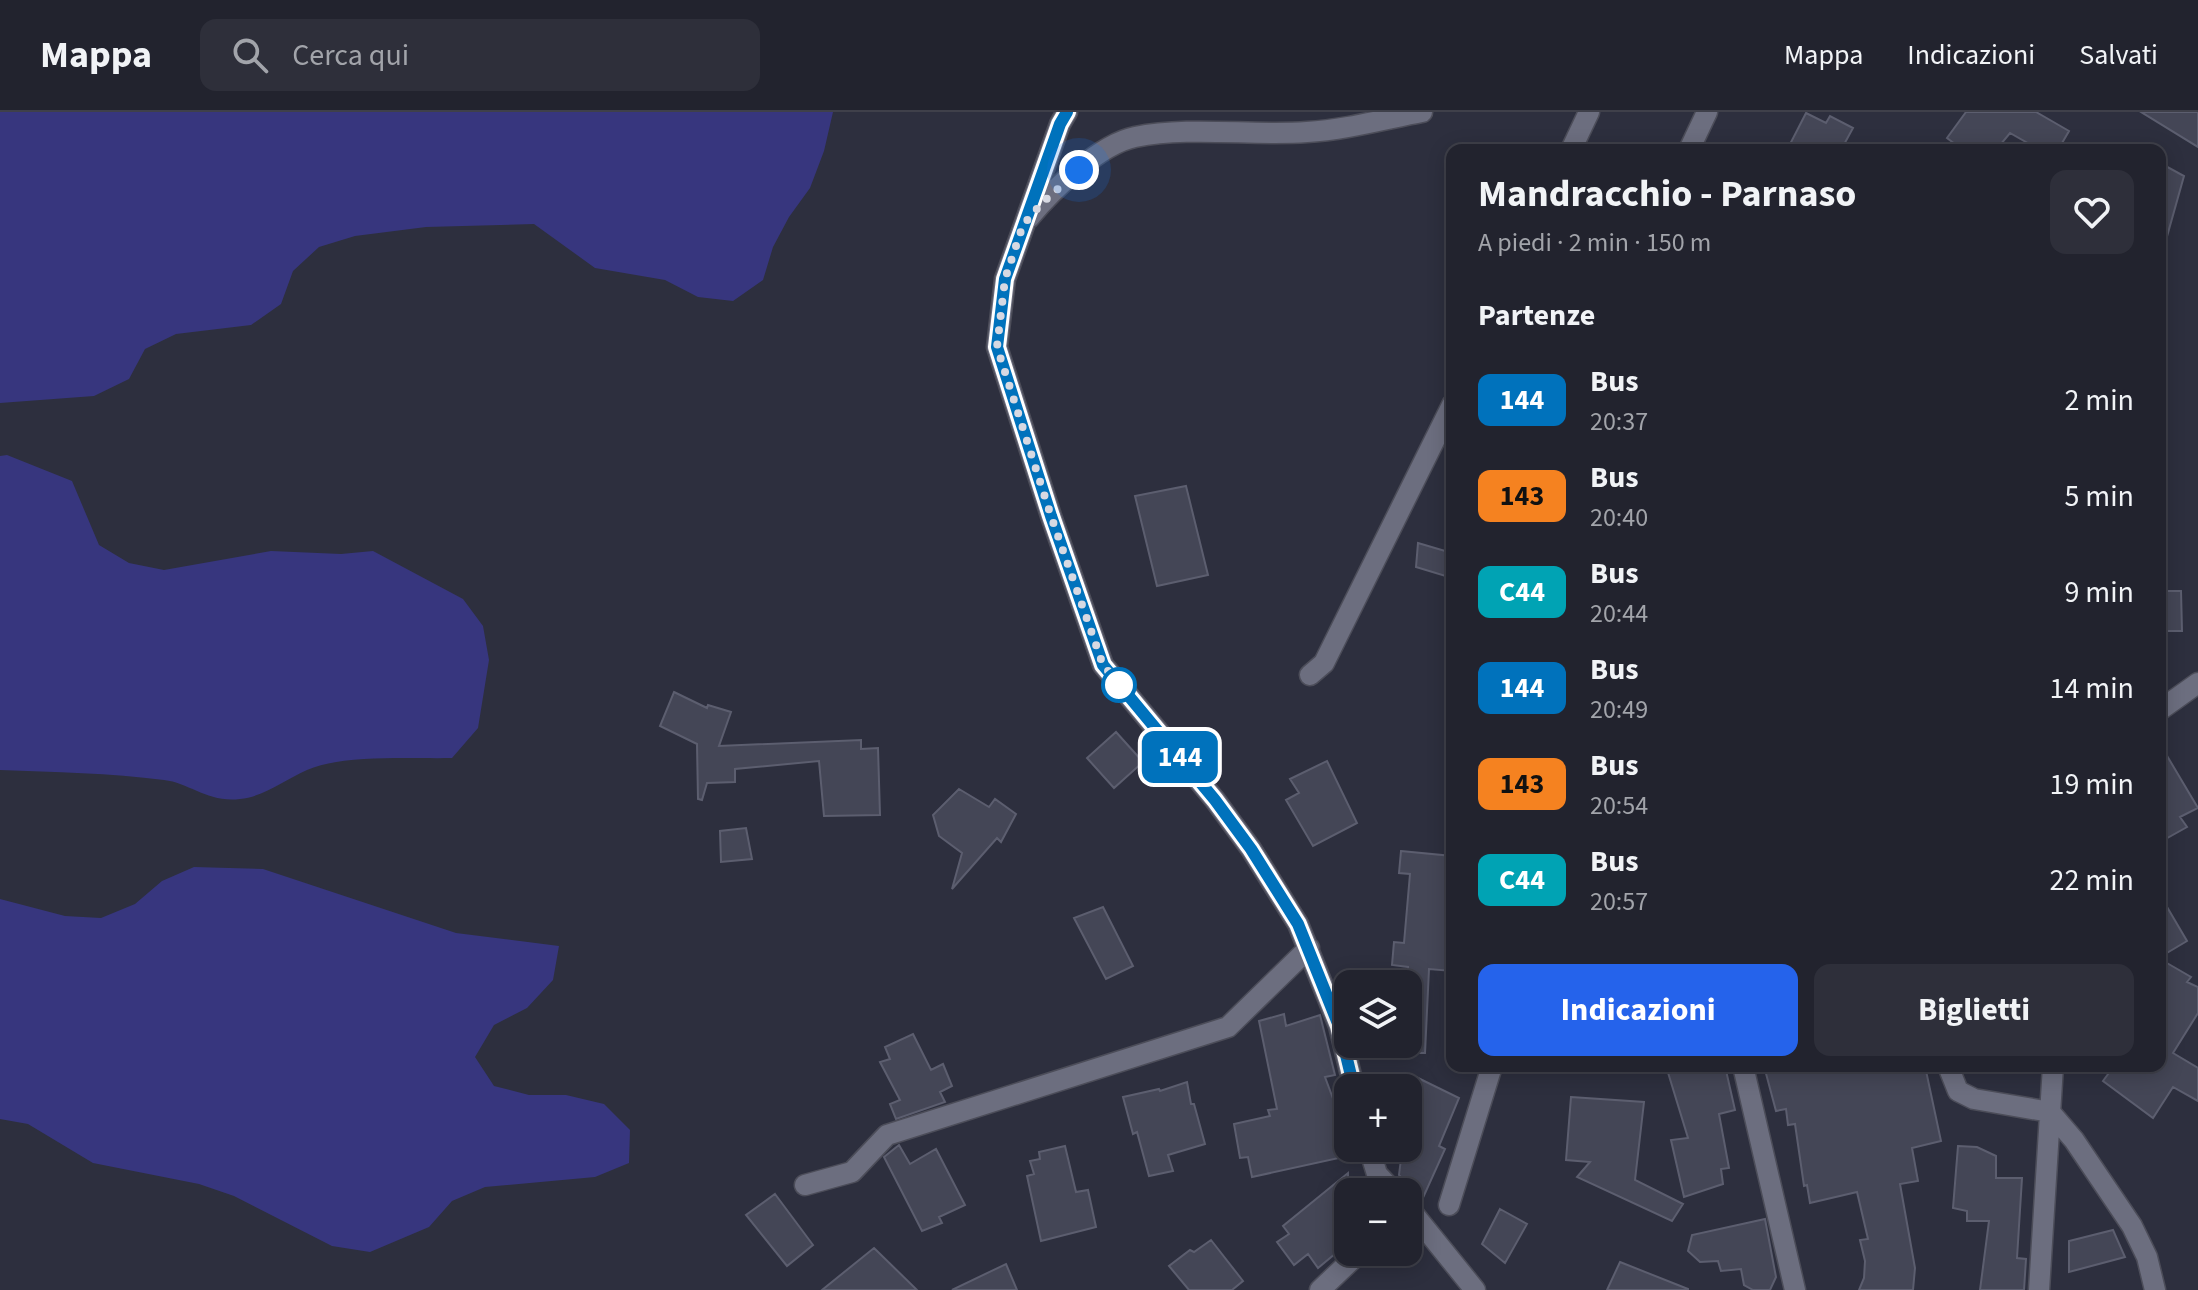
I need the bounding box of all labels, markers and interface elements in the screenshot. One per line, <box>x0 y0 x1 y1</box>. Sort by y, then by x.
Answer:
search box <box>200 19 760 91</box>
text: Mappa <box>40 28 152 82</box>
icon: search <box>228 33 272 77</box>
text: Cerca qui <box>292 34 409 77</box>
text: Mappa <box>1784 35 1863 75</box>
text: Indicazioni <box>1907 35 2035 75</box>
text: Salvati <box>2079 35 2158 75</box>
your location <box>1059 150 1099 190</box>
text: Mandracchio - Parnaso <box>1478 167 1856 221</box>
button: heart <box>2050 170 2134 254</box>
text: A piedi · 2 min · 150 m <box>1478 224 1711 261</box>
text: Partenze <box>1478 294 1595 337</box>
text: Bus <box>1590 360 1638 403</box>
text: 2 min <box>2064 379 2134 422</box>
text: 144 <box>1500 380 1544 420</box>
text: 20:37 <box>1590 403 1648 440</box>
text: Bus <box>1590 456 1638 499</box>
text: 5 min <box>2064 475 2134 518</box>
text: 143 <box>1500 476 1544 516</box>
text: 20:40 <box>1590 499 1648 536</box>
text: Bus <box>1590 552 1638 595</box>
text: 9 min <box>2064 571 2134 614</box>
text: C44 <box>1499 572 1545 612</box>
text: 20:44 <box>1590 595 1648 632</box>
text: Bus <box>1590 648 1638 691</box>
text: 14 min <box>2050 667 2134 710</box>
unlabelled marker <box>1102 668 1136 702</box>
text: 144 <box>1500 668 1544 708</box>
text: 20:49 <box>1590 691 1648 728</box>
line badge: 144 <box>1134 731 1226 783</box>
text: 144 <box>1158 737 1202 777</box>
text: Bus <box>1590 744 1638 787</box>
text: 19 min <box>2050 763 2134 806</box>
text: 143 <box>1500 764 1544 804</box>
text: 20:54 <box>1590 787 1648 824</box>
text: Bus <box>1590 840 1638 883</box>
text: 22 min <box>2050 859 2134 902</box>
text: C44 <box>1499 860 1545 900</box>
text: 20:57 <box>1590 883 1648 920</box>
button: Indicazioni <box>1478 964 1798 1056</box>
button: Biglietti <box>1814 964 2134 1056</box>
map controls <box>1334 970 1422 1266</box>
button: layers <box>1334 970 1422 1058</box>
button: + <box>1334 1074 1422 1162</box>
button: − <box>1334 1178 1422 1266</box>

